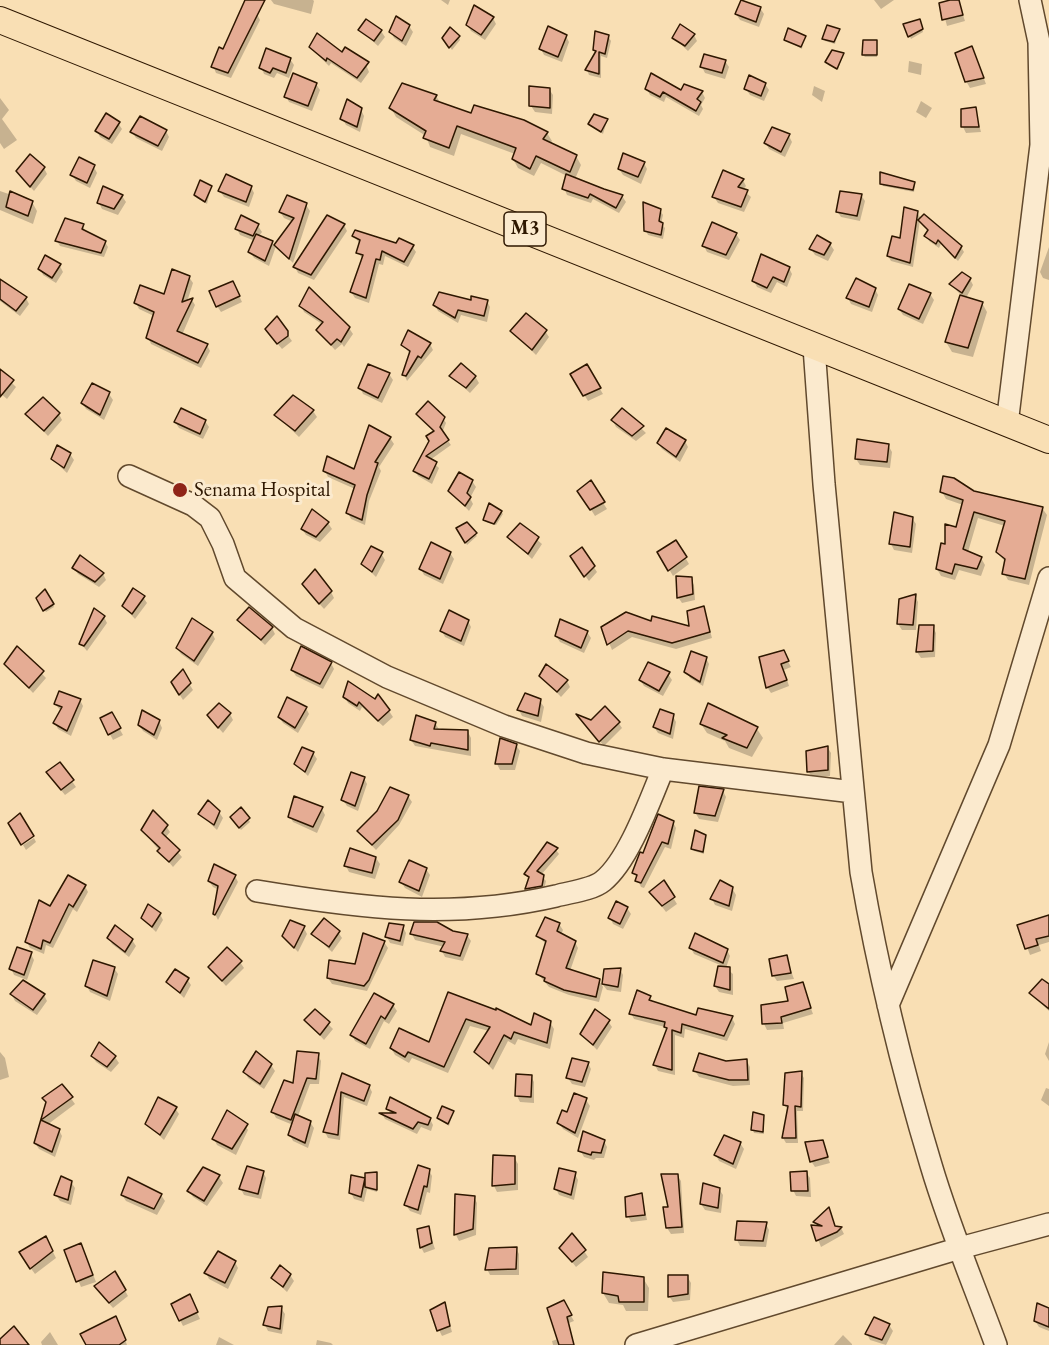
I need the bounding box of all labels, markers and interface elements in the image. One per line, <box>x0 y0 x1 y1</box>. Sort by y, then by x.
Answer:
road number: M3 <box>504 212 546 246</box>
place label: Senama Hospital <box>194 477 331 503</box>
marker: Senama Hospital <box>171 481 189 499</box>

